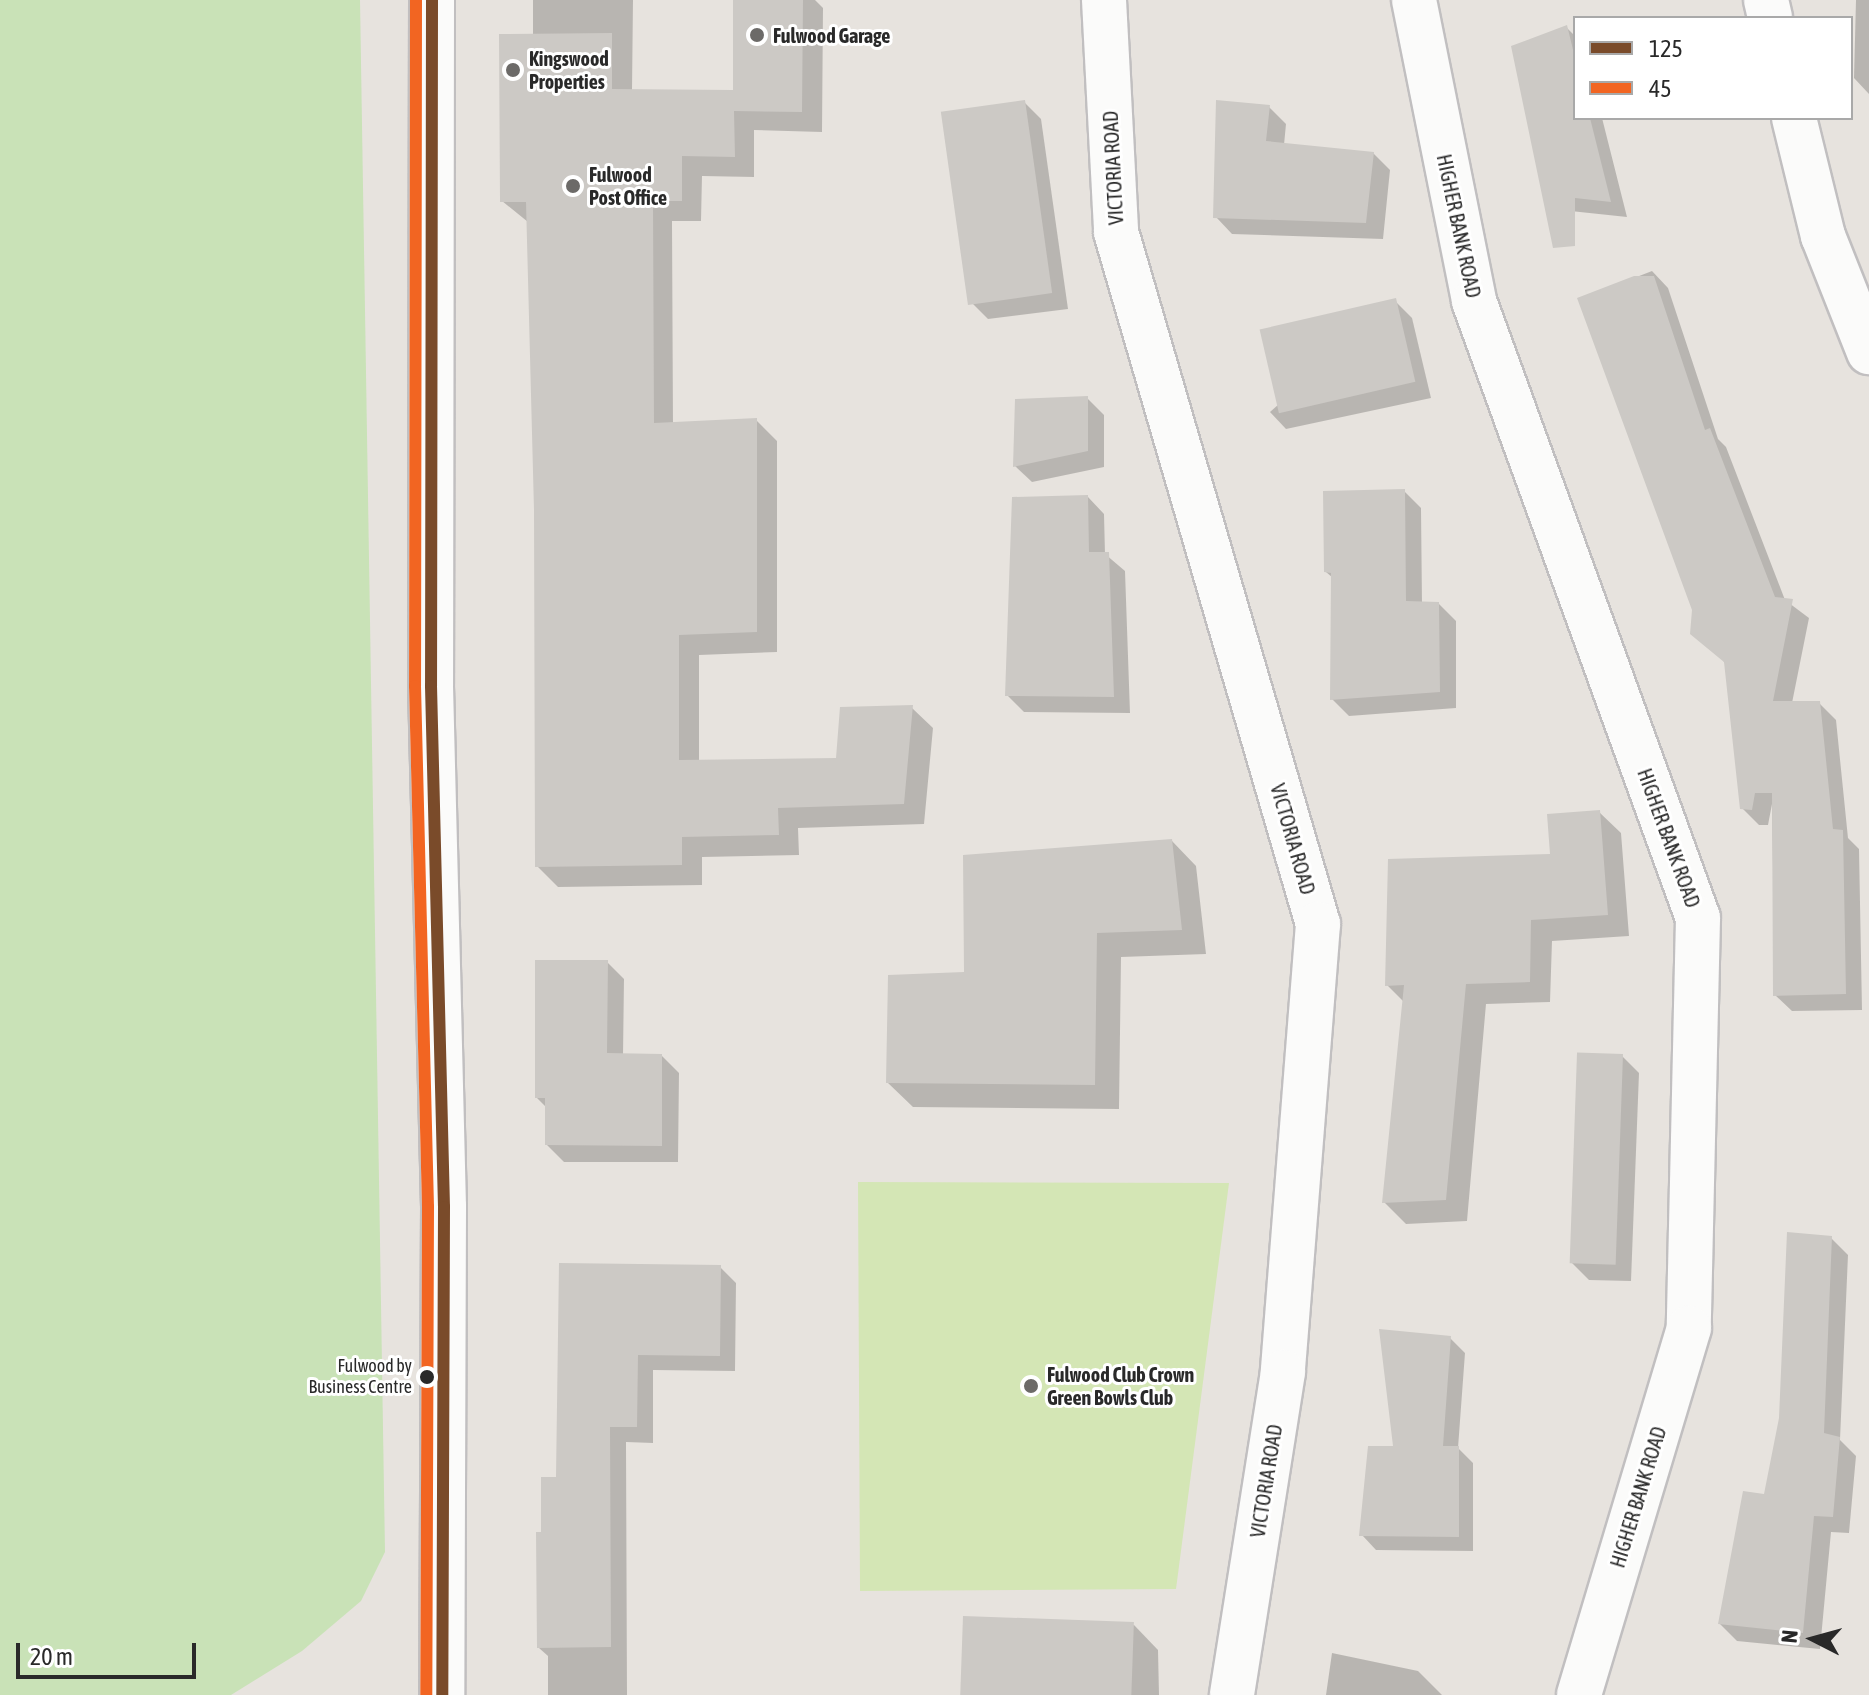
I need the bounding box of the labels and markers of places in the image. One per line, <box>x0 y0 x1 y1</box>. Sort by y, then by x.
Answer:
place label: Fulwood Garage <box>773 23 890 47</box>
marker: Fulwood Garage <box>748 26 766 44</box>
place label: Kingswood Properties <box>529 46 609 93</box>
marker: Kingswood Properties <box>504 61 522 79</box>
place label: Fulwood Post Office <box>589 162 667 209</box>
marker: Fulwood Post Office <box>564 177 582 195</box>
place label: Fulwood by Business Centre <box>309 1356 412 1398</box>
place label: Fulwood Club Crown Green Bowls Club <box>1047 1362 1194 1409</box>
marker: Fulwood by Business Centre <box>419 1369 435 1385</box>
marker: Fulwood Club Crown Green Bowls Club <box>1022 1377 1040 1395</box>

